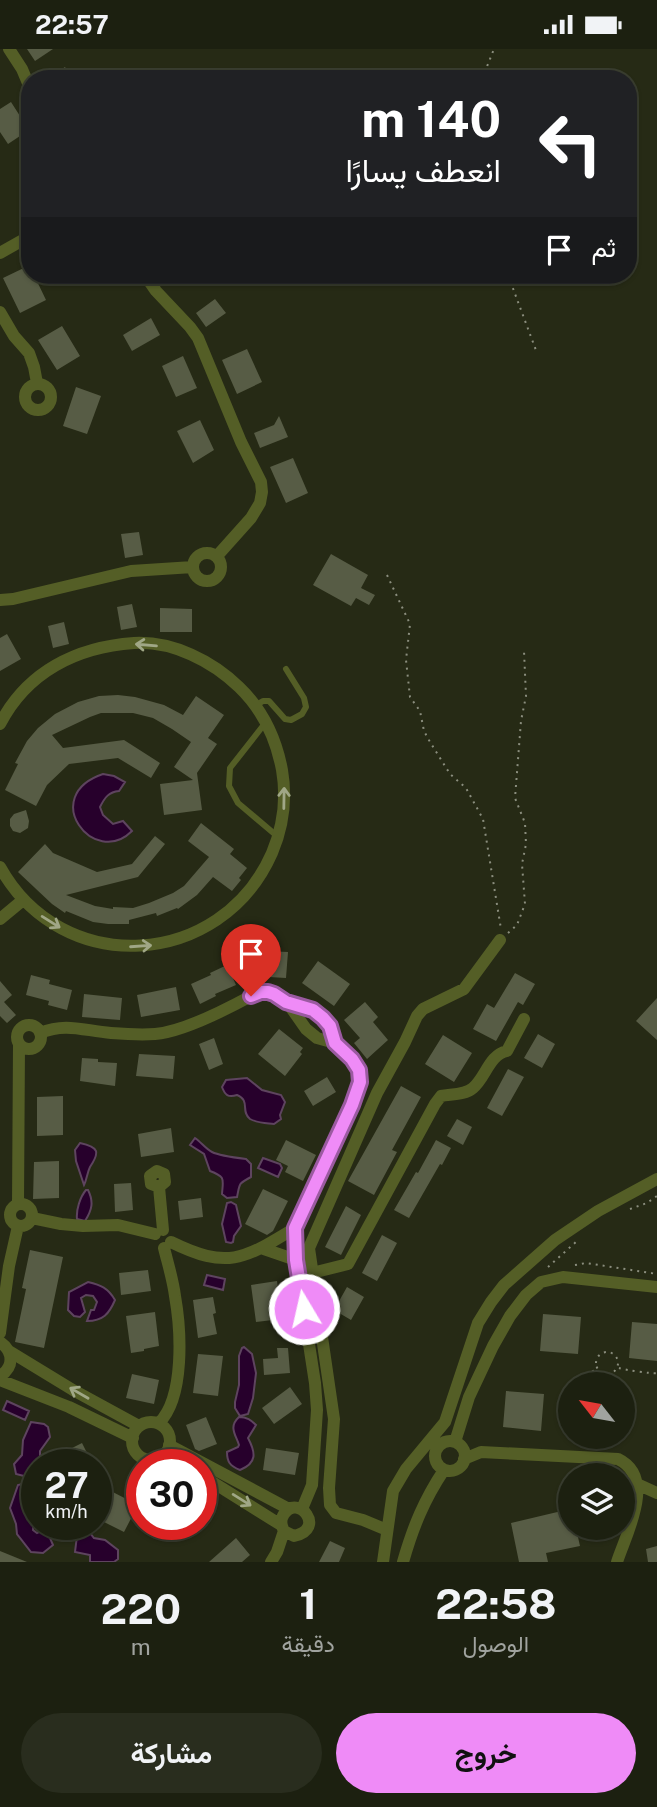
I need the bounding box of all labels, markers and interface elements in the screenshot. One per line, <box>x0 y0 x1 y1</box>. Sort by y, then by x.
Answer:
text: 22:57 <box>35 9 109 40</box>
text: 140 m <box>361 90 501 148</box>
icon: left <box>525 98 616 189</box>
text: انعطف يسارًا <box>345 152 501 189</box>
icon: arrive <box>540 231 578 269</box>
text: ثم <box>592 232 616 263</box>
one-way arrow <box>136 638 158 651</box>
one-way arrow <box>277 786 291 809</box>
one-way arrow <box>41 914 60 929</box>
pin <box>221 924 281 996</box>
icon: arrive <box>232 935 270 973</box>
one-way arrow <box>129 939 152 952</box>
position arrow <box>267 1272 341 1346</box>
north arrow <box>558 1372 635 1449</box>
map controls <box>558 1372 635 1540</box>
one-way arrow <box>70 1386 90 1400</box>
speed limit sign: 30 <box>126 1449 217 1540</box>
button: layers <box>558 1463 635 1540</box>
text: 27 <box>44 1465 89 1506</box>
one-way arrow <box>231 1493 251 1507</box>
text: km/h <box>45 1501 88 1522</box>
text: 1 <box>299 1579 317 1628</box>
text: 22:58 <box>435 1579 556 1628</box>
text: 220 <box>101 1584 181 1633</box>
text: دقيقة <box>282 1630 335 1657</box>
text: الوصول <box>463 1630 529 1657</box>
text: m <box>131 1633 151 1660</box>
button: مشاركة <box>21 1713 322 1793</box>
button: خروج <box>336 1713 636 1793</box>

